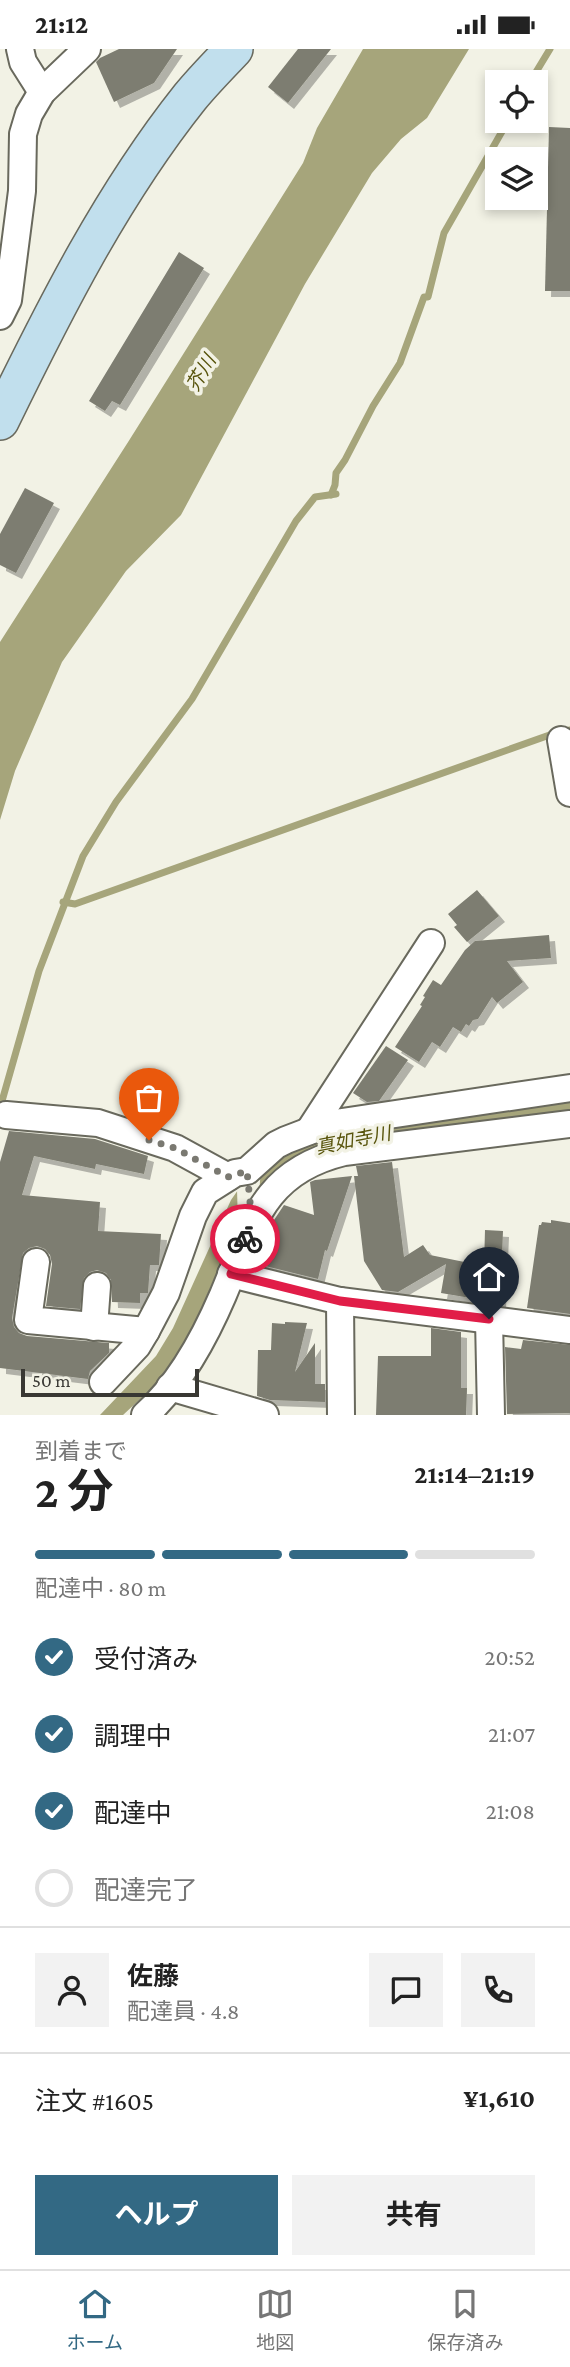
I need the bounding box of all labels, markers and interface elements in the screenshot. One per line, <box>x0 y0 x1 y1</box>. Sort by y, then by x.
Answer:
text: 21:12 <box>35 10 88 39</box>
map controls <box>485 70 548 210</box>
button: locate <box>485 70 548 133</box>
button: layers <box>485 147 548 210</box>
water label: 芥川 <box>182 350 221 395</box>
pin <box>119 1068 179 1140</box>
icon: bag <box>130 1079 168 1117</box>
water label: 真如寺川 <box>314 1122 394 1158</box>
courier <box>210 1204 280 1274</box>
icon: bike <box>226 1220 264 1258</box>
pin <box>459 1247 519 1319</box>
icon: home <box>470 1258 508 1296</box>
scale bar <box>21 1366 200 1398</box>
text: 50 m <box>32 1370 71 1391</box>
text: 到着まで <box>35 1438 127 1464</box>
text: 21:14–21:19 <box>414 1460 535 1489</box>
text: 2 分 <box>35 1466 113 1517</box>
text: 配達中 · 80 m <box>35 1575 166 1601</box>
icon: check <box>35 1638 73 1676</box>
text: 20:52 <box>485 1644 535 1670</box>
text: 受付済み <box>94 1645 198 1674</box>
icon: check <box>35 1715 73 1753</box>
text: 21:07 <box>488 1721 535 1747</box>
text: 調理中 <box>94 1722 172 1751</box>
icon: check <box>35 1792 73 1830</box>
text: 21:08 <box>486 1798 535 1824</box>
text: 配達中 <box>94 1799 172 1828</box>
text: 配達完了 <box>94 1876 198 1905</box>
button: person <box>35 1953 109 2027</box>
button: chat <box>369 1953 443 2027</box>
button: phone <box>461 1953 535 2027</box>
text: 佐藤 <box>127 1962 179 1991</box>
text: 配達員 · 4.8 <box>127 1998 239 2024</box>
text: ¥1,610 <box>464 2084 535 2113</box>
text: 注文 #1605 <box>35 2087 154 2116</box>
button: ヘルプ <box>35 2175 278 2255</box>
button: 共有 <box>292 2175 535 2255</box>
tab: ホーム <box>67 2285 123 2354</box>
tab: 地図 <box>256 2285 294 2354</box>
tab: 保存済み <box>427 2285 503 2354</box>

